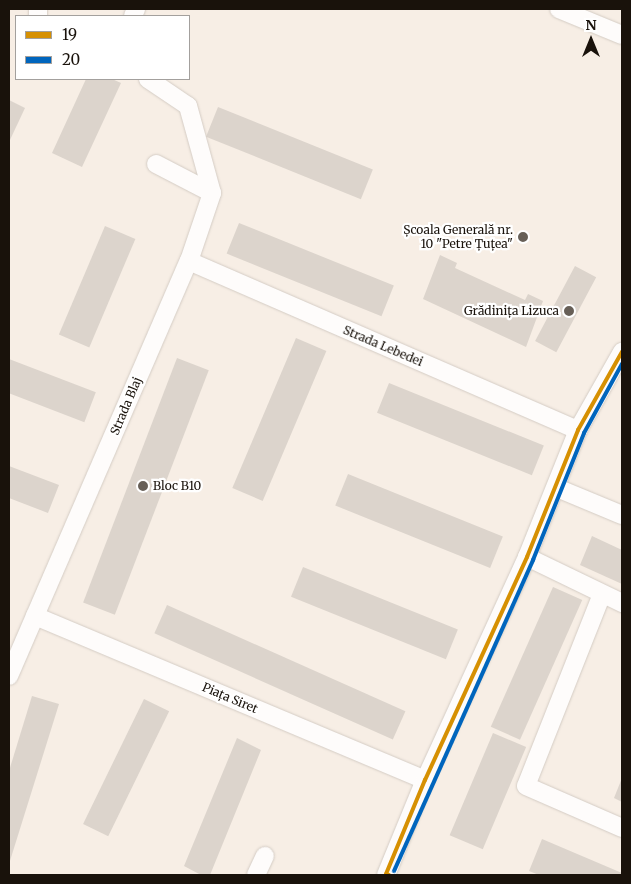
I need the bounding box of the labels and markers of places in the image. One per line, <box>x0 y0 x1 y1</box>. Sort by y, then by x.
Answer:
place label: Școala Generală nr. 10 "Petre Țuțea" <box>403 223 513 251</box>
marker: Școala Generală nr. 10 "Petre Țuțea" <box>517 231 529 243</box>
place label: Grădinița Lizuca <box>464 304 559 318</box>
marker: Grădinița Lizuca <box>563 305 575 317</box>
place label: Bloc B10 <box>153 479 201 493</box>
marker: Bloc B10 <box>137 480 149 492</box>

